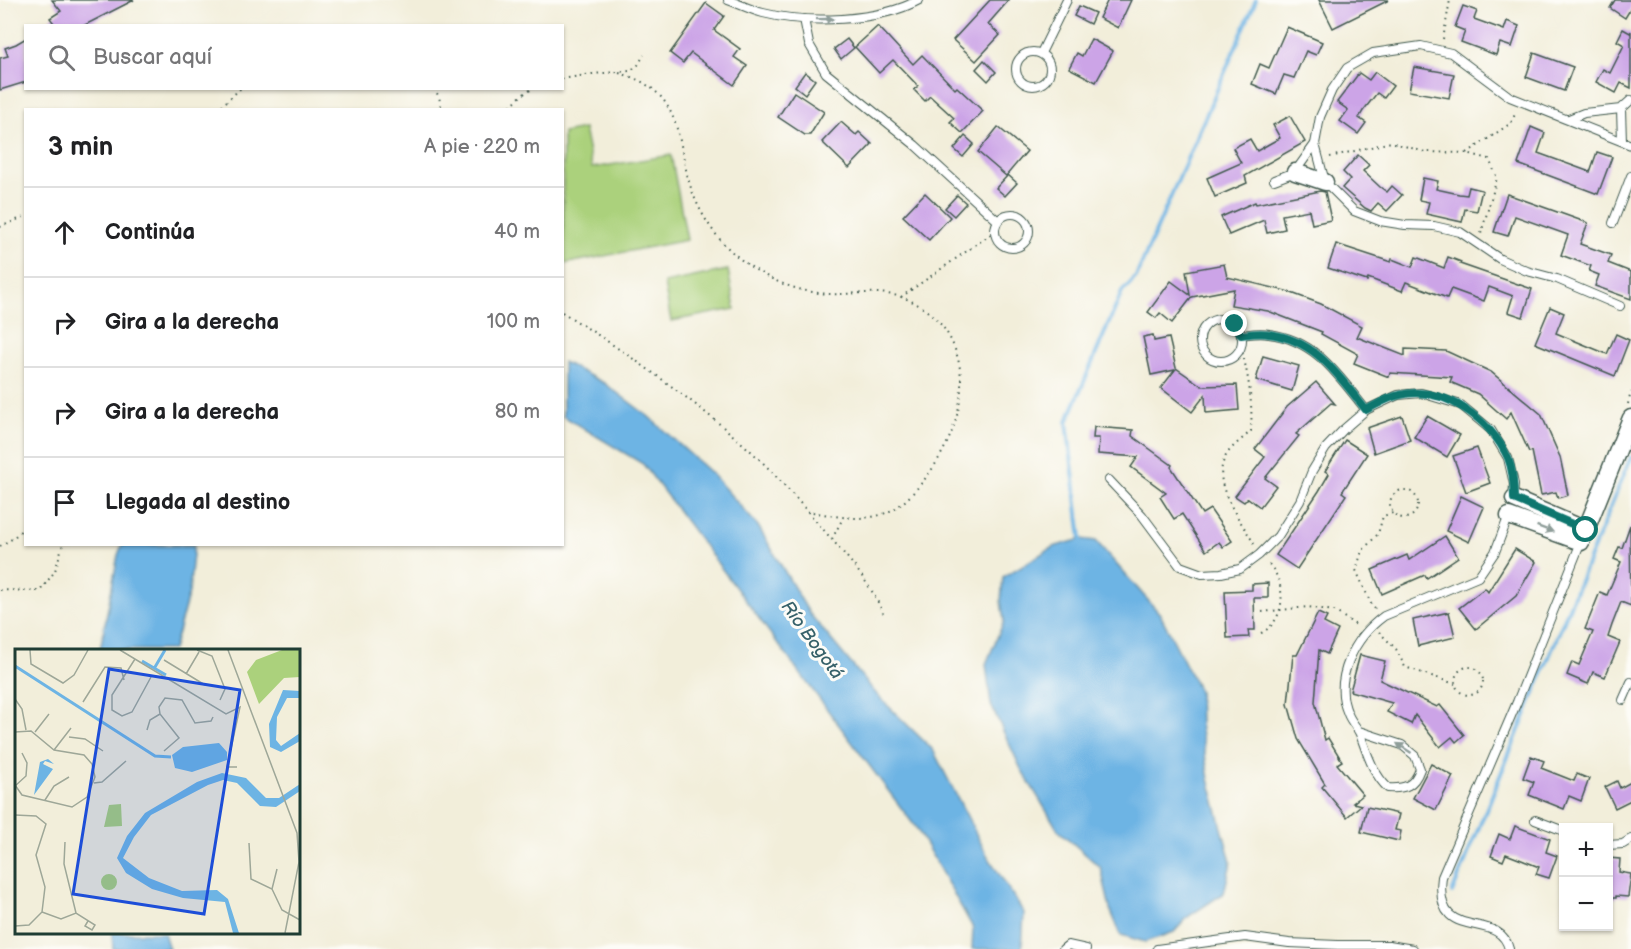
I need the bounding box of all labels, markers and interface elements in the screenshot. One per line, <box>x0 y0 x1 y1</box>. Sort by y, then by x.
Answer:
one-way arrow <box>816 14 835 24</box>
search box <box>24 24 564 90</box>
icon: search <box>45 41 78 74</box>
text: Buscar aquí <box>93 44 212 71</box>
text: 3 min <box>48 132 113 163</box>
text: A pie · 220 m <box>424 135 540 159</box>
icon: ahead <box>48 216 81 249</box>
text: Continúa <box>105 219 195 246</box>
text: 40 m <box>494 220 540 244</box>
icon: right <box>48 306 81 339</box>
text: Gira a la derecha <box>105 309 279 336</box>
text: 100 m <box>487 310 540 334</box>
route end <box>1221 310 1247 336</box>
icon: right <box>48 396 81 429</box>
text: Gira a la derecha <box>105 399 279 426</box>
text: 80 m <box>495 400 540 424</box>
icon: arrive <box>48 486 81 519</box>
text: Llegada al destino <box>105 489 290 516</box>
route start <box>1572 516 1598 542</box>
one-way arrow <box>1536 524 1554 534</box>
water label: Río Bogotá <box>777 597 847 683</box>
inset map <box>15 649 300 934</box>
one-way arrow <box>1396 743 1412 754</box>
map controls <box>1559 823 1613 931</box>
button: + <box>1559 823 1613 877</box>
button: − <box>1559 877 1613 931</box>

